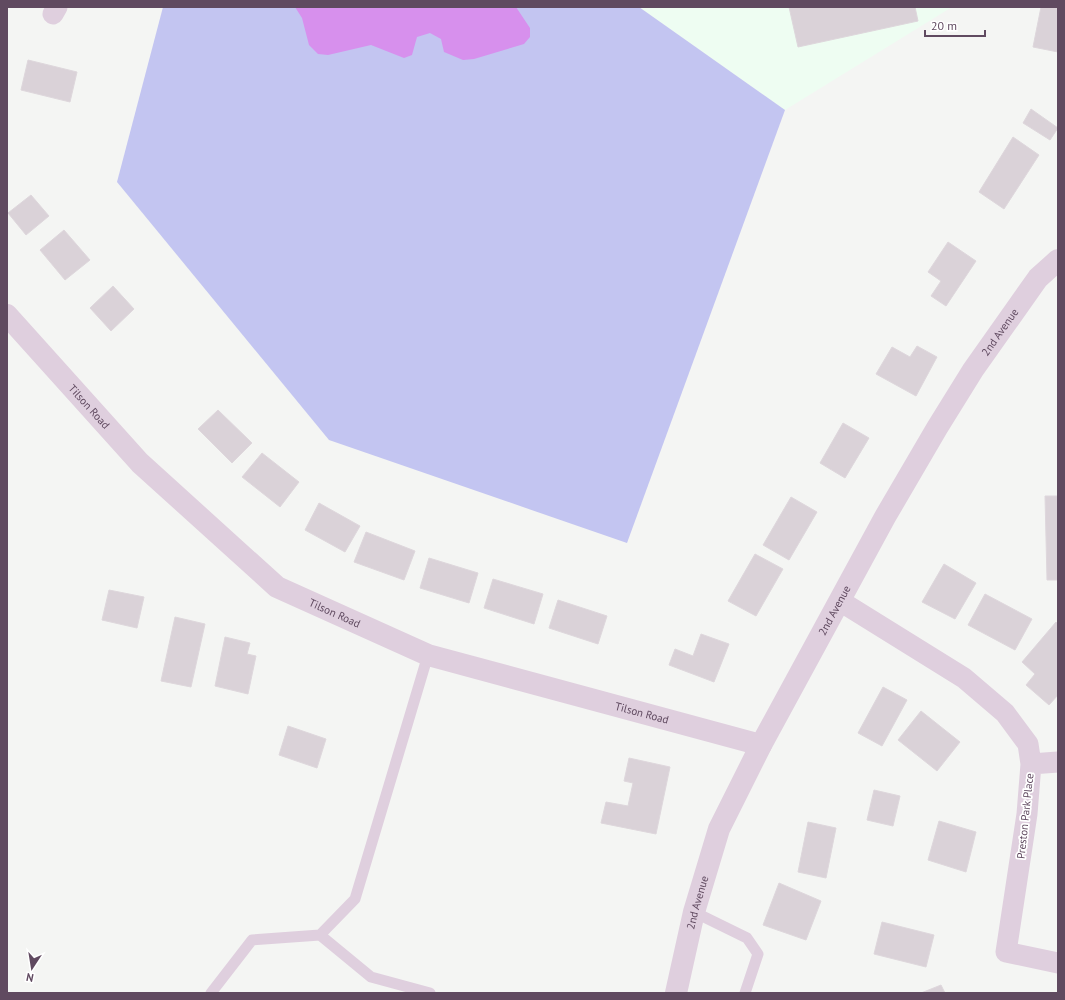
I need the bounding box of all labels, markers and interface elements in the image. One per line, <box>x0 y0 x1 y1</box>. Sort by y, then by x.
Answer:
scale bar <box>925 12 985 38</box>
text: 20 m <box>931 18 957 33</box>
street label: 2nd Avenue <box>978 305 1022 358</box>
street label: Tilson Road <box>66 381 113 432</box>
street label: 2nd Avenue <box>815 582 854 638</box>
street label: Tilson Road <box>307 595 363 631</box>
street label: Tilson Road <box>614 699 670 727</box>
street label: Preston Park Place <box>1014 772 1037 860</box>
street label: 2nd Avenue <box>683 874 712 931</box>
north arrow <box>12 948 52 988</box>
text: N <box>25 970 35 985</box>

